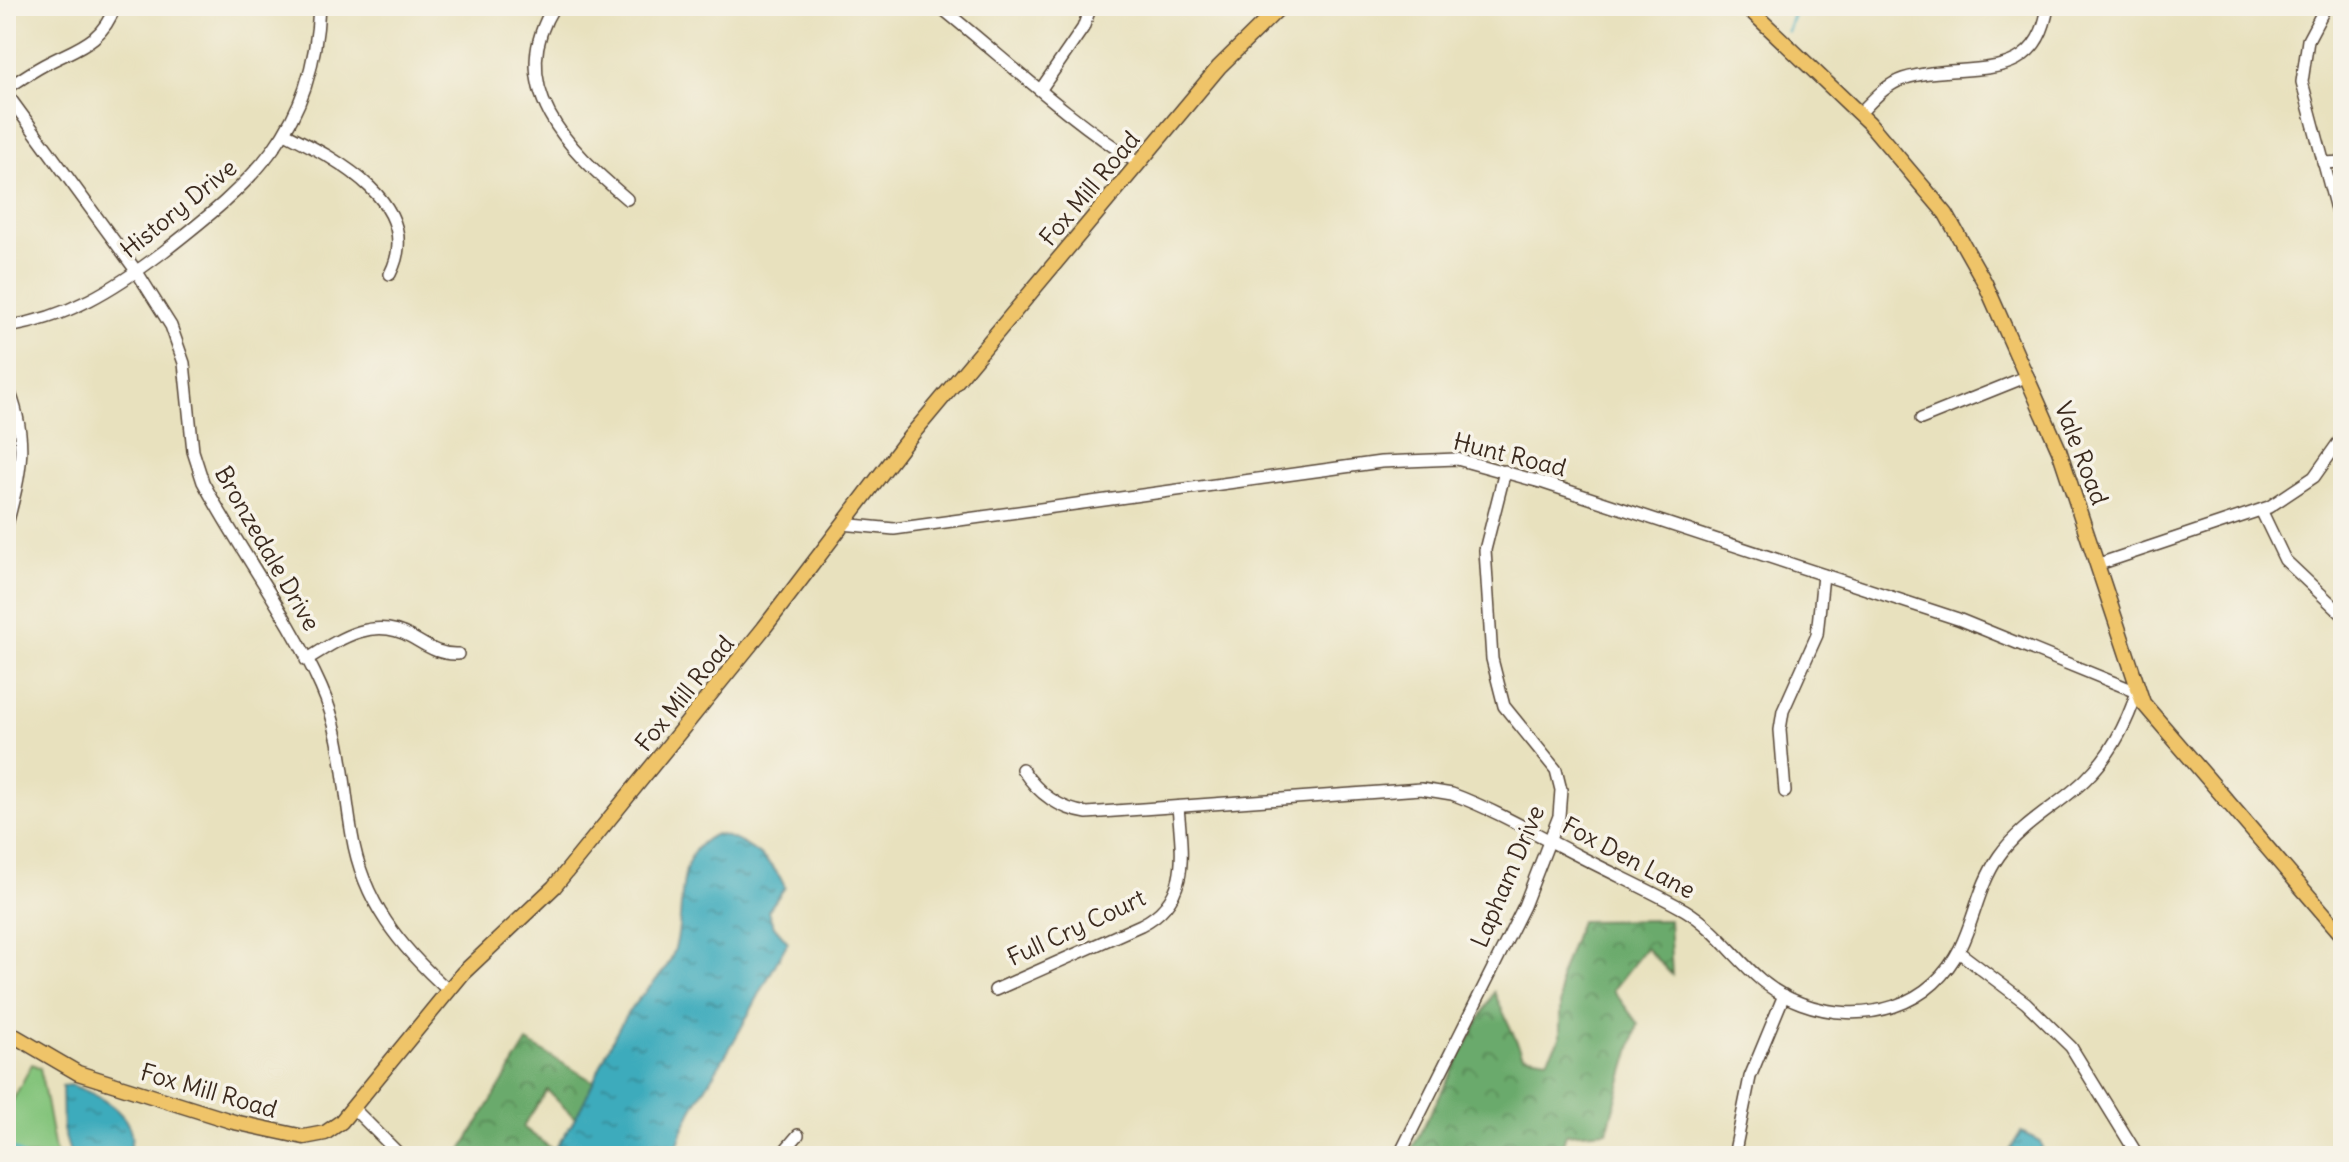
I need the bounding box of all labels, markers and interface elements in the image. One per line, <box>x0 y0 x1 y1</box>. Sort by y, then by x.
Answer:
street label: Fox Mill Road <box>1032 124 1146 252</box>
street label: History Drive <box>114 152 242 264</box>
street label: Vale Road <box>2049 397 2115 509</box>
street label: Hunt Road <box>1451 426 1569 482</box>
street label: Bronzedale Drive <box>209 460 327 636</box>
street label: Fox Mill Road <box>628 629 740 757</box>
street label: Lapham Drive <box>1464 800 1550 952</box>
street label: Fox Den Lane <box>1557 809 1701 905</box>
street label: Full Cry Court <box>1002 882 1150 972</box>
street label: Fox Mill Road <box>137 1056 281 1124</box>

